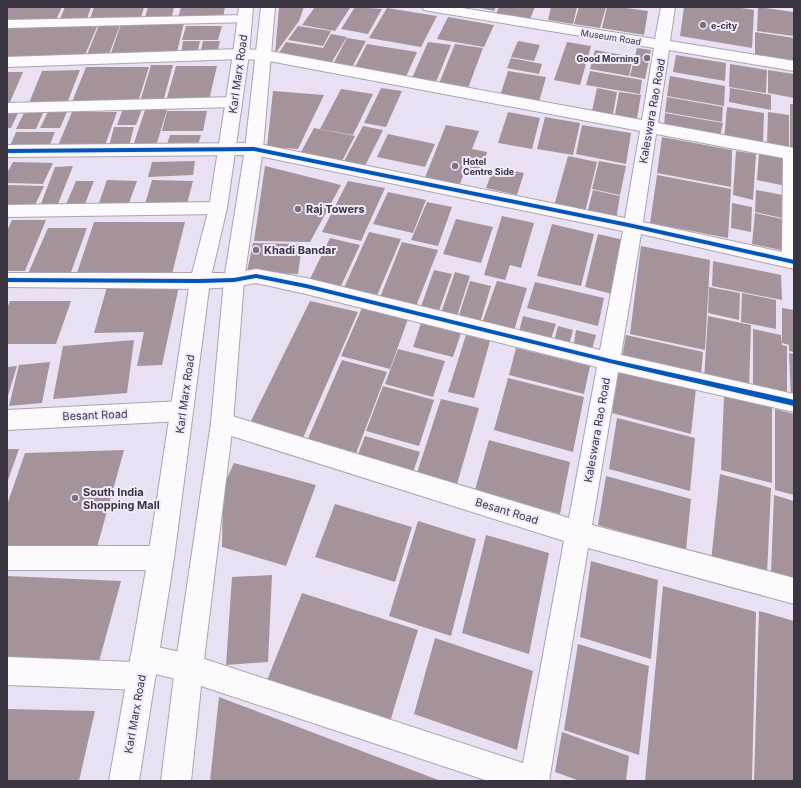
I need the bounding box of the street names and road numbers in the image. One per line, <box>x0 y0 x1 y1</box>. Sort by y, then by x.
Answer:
street label: Museum Road <box>580 27 642 47</box>
street label: Karl Marx Road <box>226 34 250 114</box>
street label: Kaleswara Rao Road <box>636 57 668 165</box>
street label: Karl Marx Road <box>173 354 197 434</box>
street label: Kaleswara Rao Road <box>581 376 613 484</box>
street label: Besant Road <box>62 407 128 423</box>
street label: Besant Road <box>474 495 540 527</box>
street label: Karl Marx Road <box>121 674 149 754</box>

